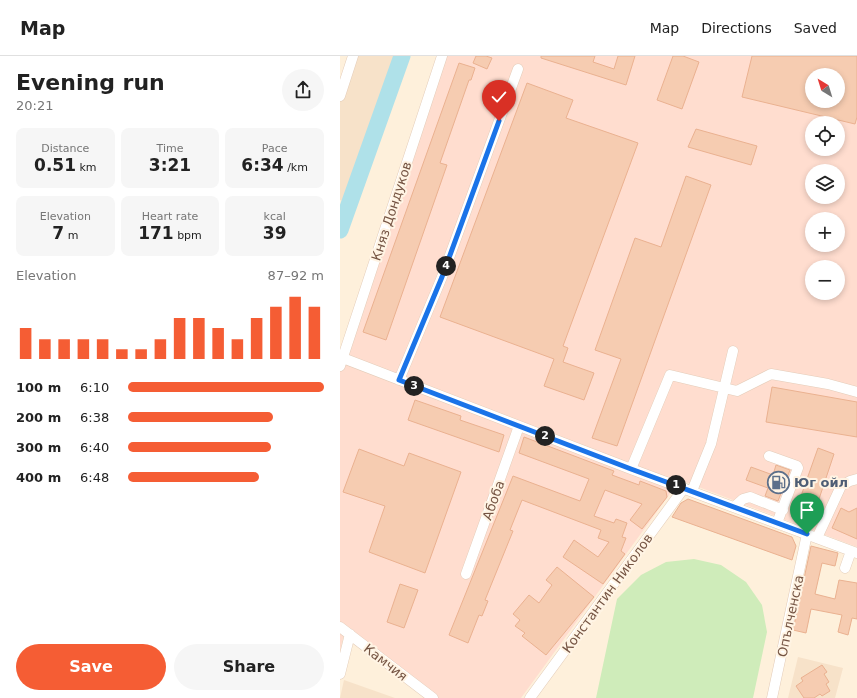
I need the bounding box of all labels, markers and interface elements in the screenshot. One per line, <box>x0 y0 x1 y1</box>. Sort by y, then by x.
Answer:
text: Map <box>20 17 65 39</box>
text: Map <box>650 20 679 36</box>
text: Directions <box>701 20 772 36</box>
text: Saved <box>794 20 837 36</box>
north arrow <box>805 68 845 108</box>
map controls <box>805 68 845 300</box>
button: share <box>282 69 324 111</box>
text: Evening run <box>16 70 165 95</box>
pin <box>482 80 516 121</box>
icon: check <box>488 86 510 108</box>
text: 20:21 <box>16 98 53 113</box>
button: locate <box>805 116 845 156</box>
text: Distance <box>41 142 89 155</box>
text: Time <box>157 142 183 155</box>
text: Pace <box>262 142 288 155</box>
text: 0.51 <box>34 155 76 175</box>
text: 3:21 <box>149 155 191 175</box>
text: 6:34 <box>241 155 284 175</box>
street label: Княз Дондуков <box>368 160 415 263</box>
text: km <box>76 161 97 174</box>
text: /km <box>284 161 308 174</box>
button: layers <box>805 164 845 204</box>
text: Elevation <box>40 210 91 223</box>
text: Heart rate <box>142 210 198 223</box>
text: kcal <box>264 210 286 223</box>
button: + <box>805 212 845 252</box>
text: 7 <box>52 223 64 243</box>
text: 171 <box>138 223 174 243</box>
text: 39 <box>263 223 286 243</box>
text: m <box>64 229 78 242</box>
text: bpm <box>174 229 202 242</box>
pin: 4 <box>436 256 456 276</box>
text: 4 <box>442 259 450 272</box>
button: − <box>805 260 845 300</box>
text: Elevation <box>16 268 76 283</box>
text: 87–92 m <box>268 268 324 283</box>
pin: 3 <box>404 376 424 396</box>
text: 3 <box>410 379 418 392</box>
text: 100 m <box>16 380 61 395</box>
text: 6:10 <box>80 380 109 395</box>
text: 200 m <box>16 410 61 425</box>
text: 6:38 <box>80 410 109 425</box>
pin: 2 <box>535 426 555 446</box>
text: 2 <box>541 429 549 442</box>
text: 300 m <box>16 440 61 455</box>
text: 6:40 <box>80 440 109 455</box>
fuel station icon: Юг ойл <box>765 469 791 495</box>
text: 400 m <box>16 470 61 485</box>
text: 6:48 <box>80 470 109 485</box>
pin: 1 <box>666 475 686 495</box>
place label: Юг ойл <box>794 475 848 490</box>
street label: Абоба <box>479 478 508 522</box>
text: 1 <box>672 478 680 491</box>
pin <box>790 493 824 534</box>
icon: arrive <box>796 499 818 521</box>
street label: Константин Николов <box>559 531 656 656</box>
street label: Опълченска <box>774 574 806 658</box>
street label: Камчия <box>361 641 410 684</box>
button: Save <box>16 644 166 690</box>
button: Share <box>174 644 324 690</box>

